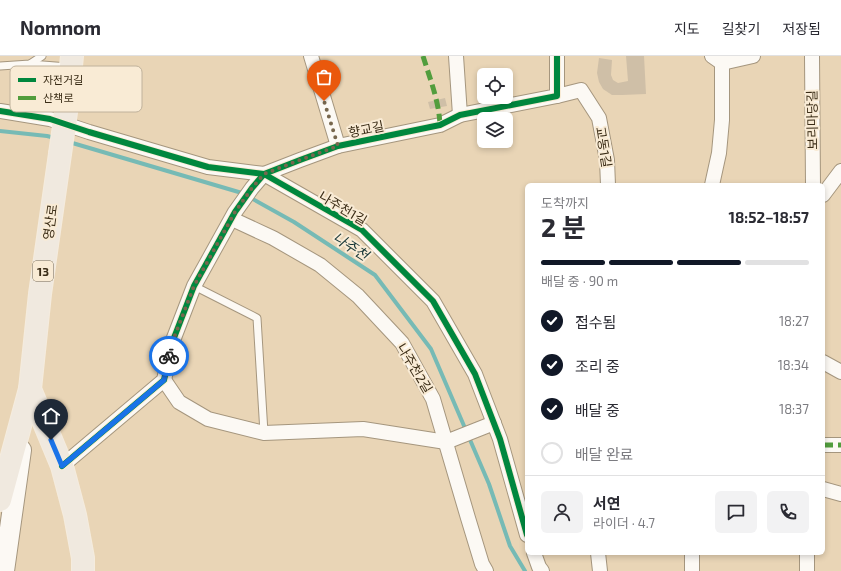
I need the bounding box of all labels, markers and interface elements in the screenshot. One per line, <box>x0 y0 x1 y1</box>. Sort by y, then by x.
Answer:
text: Nomnom <box>20 16 101 39</box>
text: 지도 <box>674 20 700 37</box>
text: 길찾기 <box>722 20 760 37</box>
text: 저장됨 <box>782 20 821 37</box>
pin <box>307 60 341 101</box>
legend <box>10 66 142 112</box>
icon: bag <box>313 66 335 88</box>
map controls <box>477 68 513 148</box>
button: locate <box>477 68 513 104</box>
text: 자전거길 <box>43 73 83 86</box>
street label: 보리마당길 <box>803 90 821 150</box>
text: 산책로 <box>43 91 73 104</box>
button: layers <box>477 112 513 148</box>
street label: 향교길 <box>347 117 385 141</box>
street label: 교동1길 <box>593 125 615 169</box>
street label: 나주천1길 <box>316 187 370 229</box>
text: 도착까지 <box>541 195 589 211</box>
street label: 영산로 <box>40 203 60 241</box>
text: 18:52–18:57 <box>729 208 809 226</box>
text: 2 분 <box>541 211 586 242</box>
water label: 나주천 <box>330 228 373 264</box>
road number: 13 <box>33 261 53 281</box>
text: 배달 중 · 90 m <box>541 273 618 289</box>
icon: check <box>541 310 563 332</box>
text: 접수됨 <box>575 313 616 331</box>
text: 18:27 <box>779 313 809 329</box>
courier <box>149 336 189 376</box>
street label: 나주천2길 <box>394 340 436 396</box>
icon: bike <box>158 345 180 367</box>
icon: check <box>541 354 563 376</box>
text: 조리 중 <box>575 357 620 375</box>
text: 18:34 <box>778 357 809 373</box>
icon: check <box>541 398 563 420</box>
pin <box>34 399 68 440</box>
text: 배달 중 <box>575 401 620 419</box>
text: 18:37 <box>779 401 809 417</box>
icon: home <box>40 405 62 427</box>
text: 배달 완료 <box>575 445 634 463</box>
button: person <box>541 491 583 533</box>
button: chat <box>715 491 757 533</box>
button: phone <box>767 491 809 533</box>
text: 서연 <box>593 494 621 512</box>
text: 라이더 · 4.7 <box>593 515 655 531</box>

